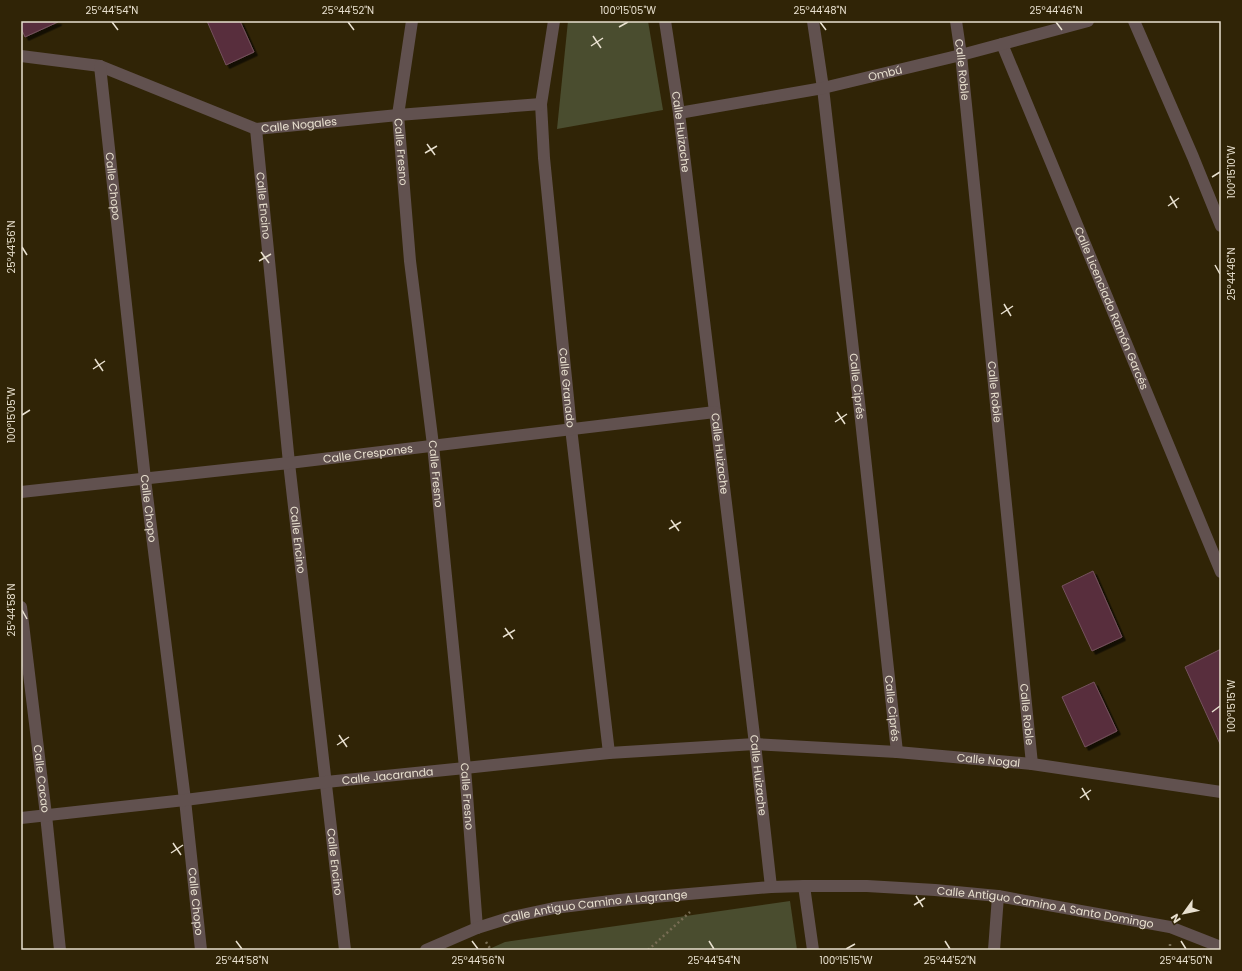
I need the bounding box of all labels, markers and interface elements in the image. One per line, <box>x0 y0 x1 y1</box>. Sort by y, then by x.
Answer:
text: 25°44'54"N <box>86 3 138 18</box>
text: 25°44'52"N <box>322 3 374 18</box>
text: 100°15'05"W <box>600 3 656 18</box>
text: 25°44'48"N <box>794 3 846 18</box>
text: 25°44'46"N <box>1030 3 1082 18</box>
street label: Calle Roble <box>951 38 974 101</box>
street label: Ombú <box>866 61 904 85</box>
street label: Calle Huizache <box>668 90 694 173</box>
street label: Calle Nogales <box>260 113 338 136</box>
street label: Calle Fresno <box>390 118 412 186</box>
text: 100°15'10"W <box>1224 145 1239 199</box>
street label: Calle Chopo <box>101 152 125 221</box>
street label: Calle Encino <box>252 171 275 240</box>
text: 25°44'56"N <box>4 221 19 273</box>
street label: Calle Licenciado Ramón Garcés <box>1071 224 1153 392</box>
text: 25°44'46"N <box>1224 248 1239 300</box>
street label: Calle Granado <box>555 347 579 428</box>
street label: Calle Ciprés <box>845 352 869 420</box>
street label: Calle Roble <box>984 360 1006 424</box>
text: 100°15'05"W <box>4 387 19 443</box>
street label: Calle Huizache <box>707 412 733 495</box>
street label: Calle Fresno <box>424 439 447 508</box>
street label: Calle Crespones <box>322 440 414 467</box>
street label: Calle Chopo <box>137 474 161 543</box>
street label: Calle Encino <box>286 506 310 574</box>
text: 25°44'58"N <box>4 584 19 636</box>
street label: Calle Ciprés <box>881 674 904 743</box>
text: 100°15'15"W <box>1224 679 1239 733</box>
street label: Calle Roble <box>1016 683 1038 746</box>
street label: Calle Huizache <box>746 734 771 817</box>
street label: Calle Cacao <box>30 744 54 814</box>
street label: Calle Nogal <box>956 749 1021 771</box>
street label: Calle Fresno <box>457 762 478 831</box>
street label: Calle Jacaranda <box>341 763 434 788</box>
street label: Calle Encino <box>323 827 347 896</box>
street label: Calle Chopo <box>184 867 207 936</box>
street label: Calle Antiguo Camino A Santo Domingo <box>936 882 1155 932</box>
street label: Calle Antiguo Camino A Lagrange <box>500 886 688 928</box>
north arrow <box>1164 893 1204 933</box>
text: N <box>1167 911 1185 926</box>
text: 25°44'58"N <box>216 953 268 968</box>
text: 25°44'56"N <box>452 953 504 968</box>
text: 25°44'54"N <box>688 953 740 968</box>
text: 100°15'15"W <box>819 953 873 968</box>
text: 25°44'52"N <box>924 953 976 968</box>
text: 25°44'50"N <box>1160 953 1212 968</box>

